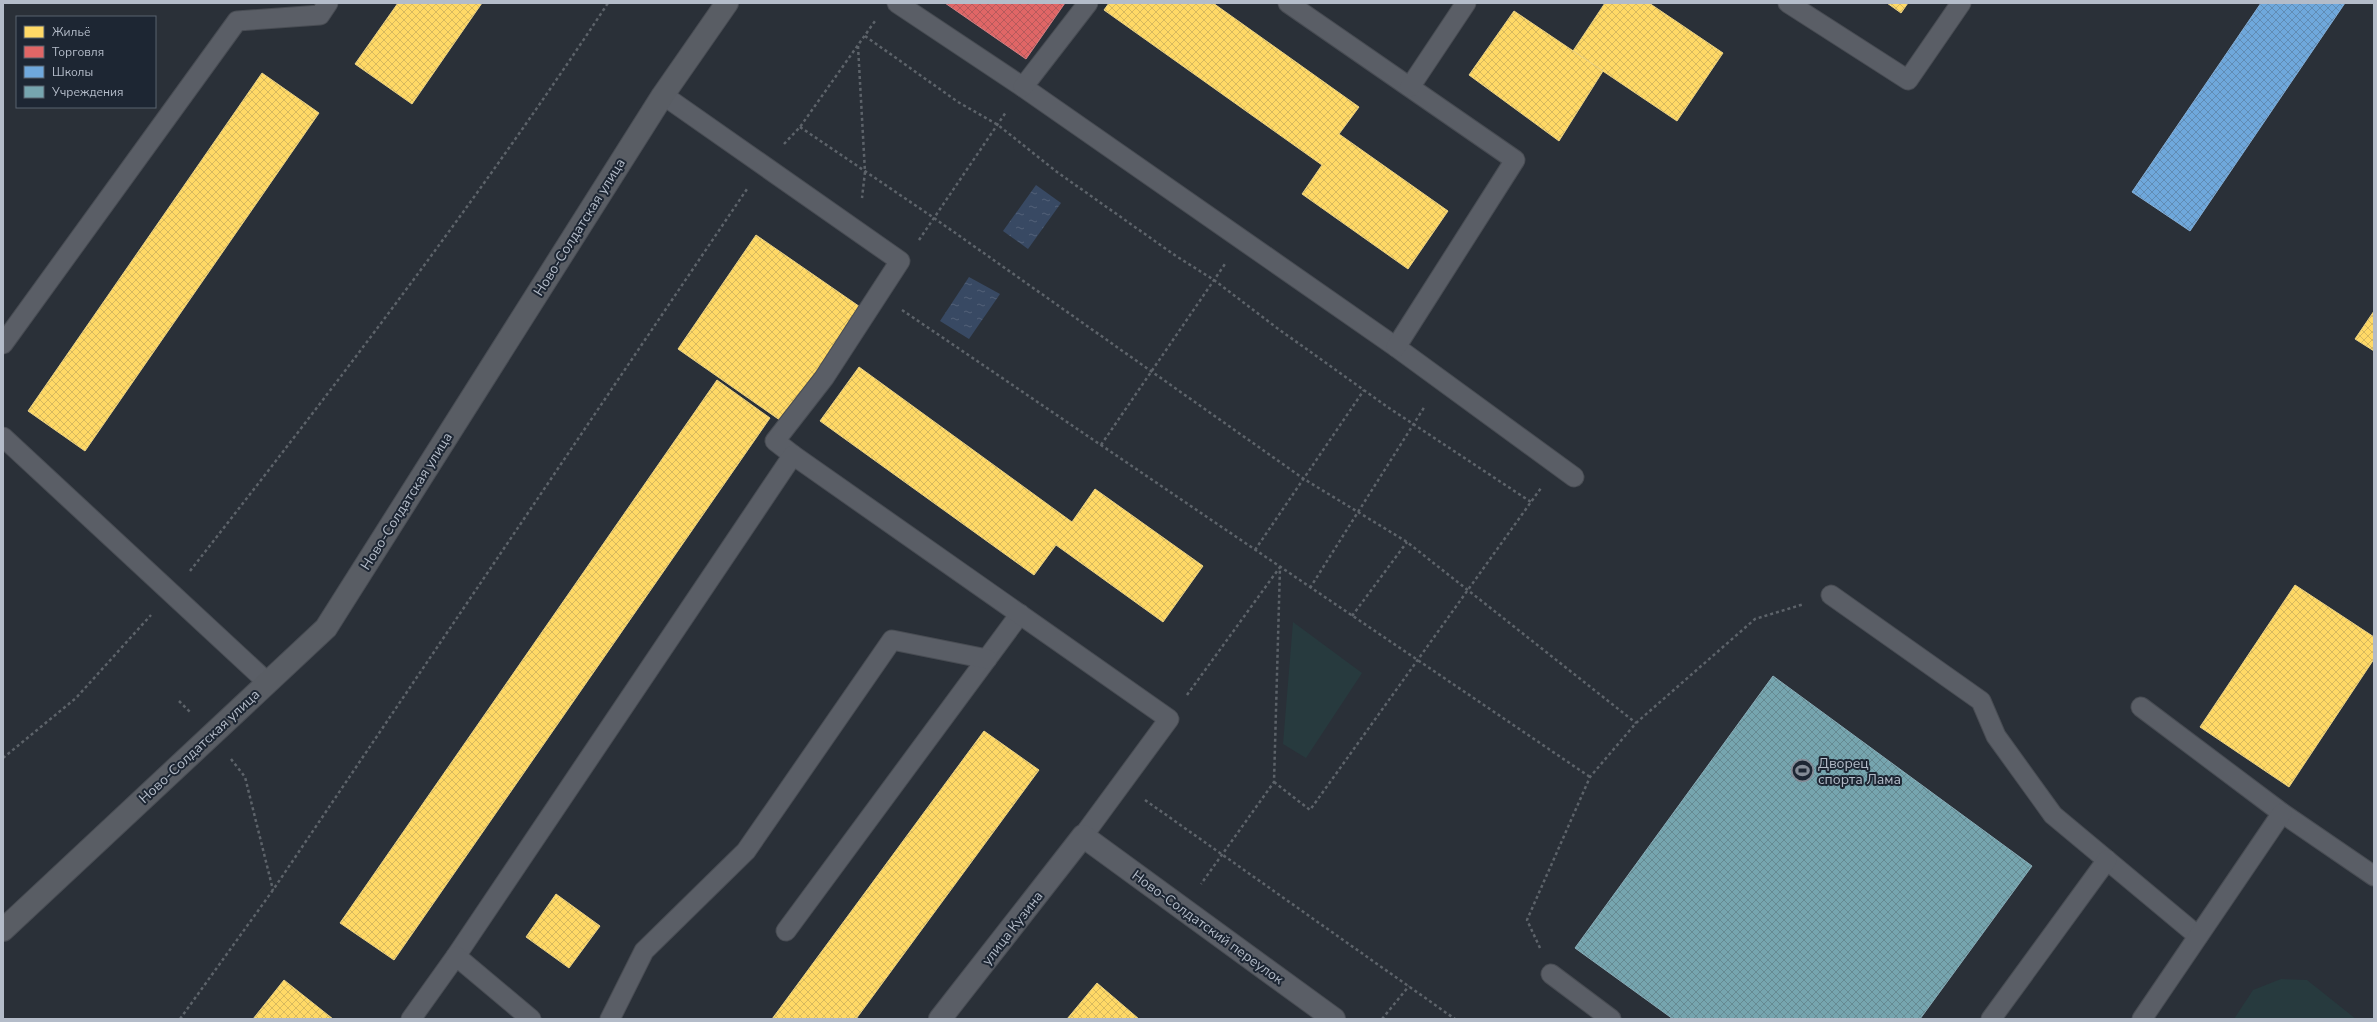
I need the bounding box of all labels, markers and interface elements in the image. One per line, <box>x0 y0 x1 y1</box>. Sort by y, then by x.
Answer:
legend <box>16 16 156 108</box>
text: Жильё <box>52 24 90 40</box>
text: Торговля <box>52 44 104 60</box>
text: Школы <box>52 64 93 80</box>
text: Учреждения <box>51 84 124 100</box>
street label: Ново-Солдатская улица <box>529 155 630 300</box>
street label: Ново-Солдатская улица <box>356 429 457 574</box>
street label: Ново-Солдатская улица <box>135 685 264 808</box>
place label: Дворец спорта Лама <box>1818 754 1901 789</box>
sports icon: Дворец спорта Лама <box>1790 758 1816 784</box>
street label: Ново-Солдатский переулок <box>1128 866 1288 989</box>
street label: улица Кузина <box>977 887 1047 969</box>

